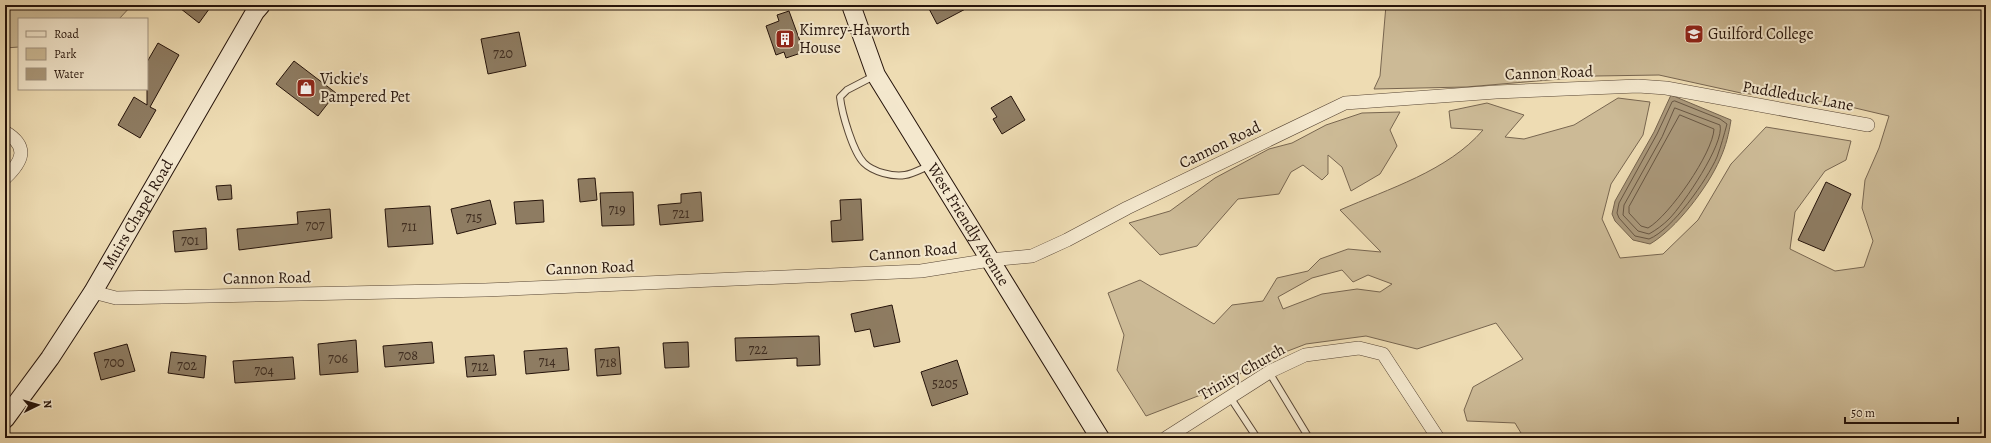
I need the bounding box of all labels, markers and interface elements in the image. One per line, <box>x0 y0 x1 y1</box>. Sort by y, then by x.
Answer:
legend <box>18 18 148 90</box>
place label: Kimrey-Haworth House <box>799 19 911 59</box>
school or university icon: Guilford College <box>1683 23 1705 45</box>
place label: Guilford College <box>1708 23 1814 45</box>
text: Road <box>54 26 80 42</box>
building icon: Kimrey-Haworth House <box>774 28 796 50</box>
house number: 720 <box>493 44 513 63</box>
text: Park <box>54 46 77 62</box>
street label: Cannon Road <box>1505 60 1594 86</box>
text: Water <box>53 66 84 82</box>
place label: Vickie's Pampered Pet <box>319 68 410 108</box>
street label: Puddleduck Lane <box>1741 75 1855 117</box>
shop icon: Vickie's Pampered Pet <box>295 77 317 99</box>
street label: Cannon Road <box>1176 116 1265 174</box>
street label: Muirs Chapel Road <box>97 155 179 274</box>
street label: West Friendly Avenue <box>921 158 1015 290</box>
house number: 719 <box>608 200 626 219</box>
house number: 721 <box>672 204 690 223</box>
house number: 715 <box>466 208 482 227</box>
house number: 707 <box>305 216 325 235</box>
house number: 711 <box>401 217 417 236</box>
house number: 701 <box>181 231 199 250</box>
street label: Cannon Road <box>868 237 958 267</box>
street label: Cannon Road <box>546 255 635 281</box>
street label: Cannon Road <box>223 266 312 290</box>
street label: Trinity Church <box>1195 338 1290 406</box>
house number: 722 <box>748 340 768 359</box>
house number: 708 <box>398 346 418 365</box>
house number: 706 <box>328 349 348 368</box>
house number: 714 <box>538 352 556 371</box>
house number: 700 <box>104 353 124 372</box>
house number: 718 <box>599 353 617 372</box>
house number: 702 <box>177 356 197 375</box>
house number: 712 <box>471 357 489 376</box>
house number: 704 <box>254 361 274 380</box>
house number: 5205 <box>932 374 958 393</box>
north arrow <box>18 385 58 425</box>
scale bar <box>1845 399 1958 425</box>
text: N <box>40 400 55 409</box>
text: 50 m <box>1851 405 1875 421</box>

